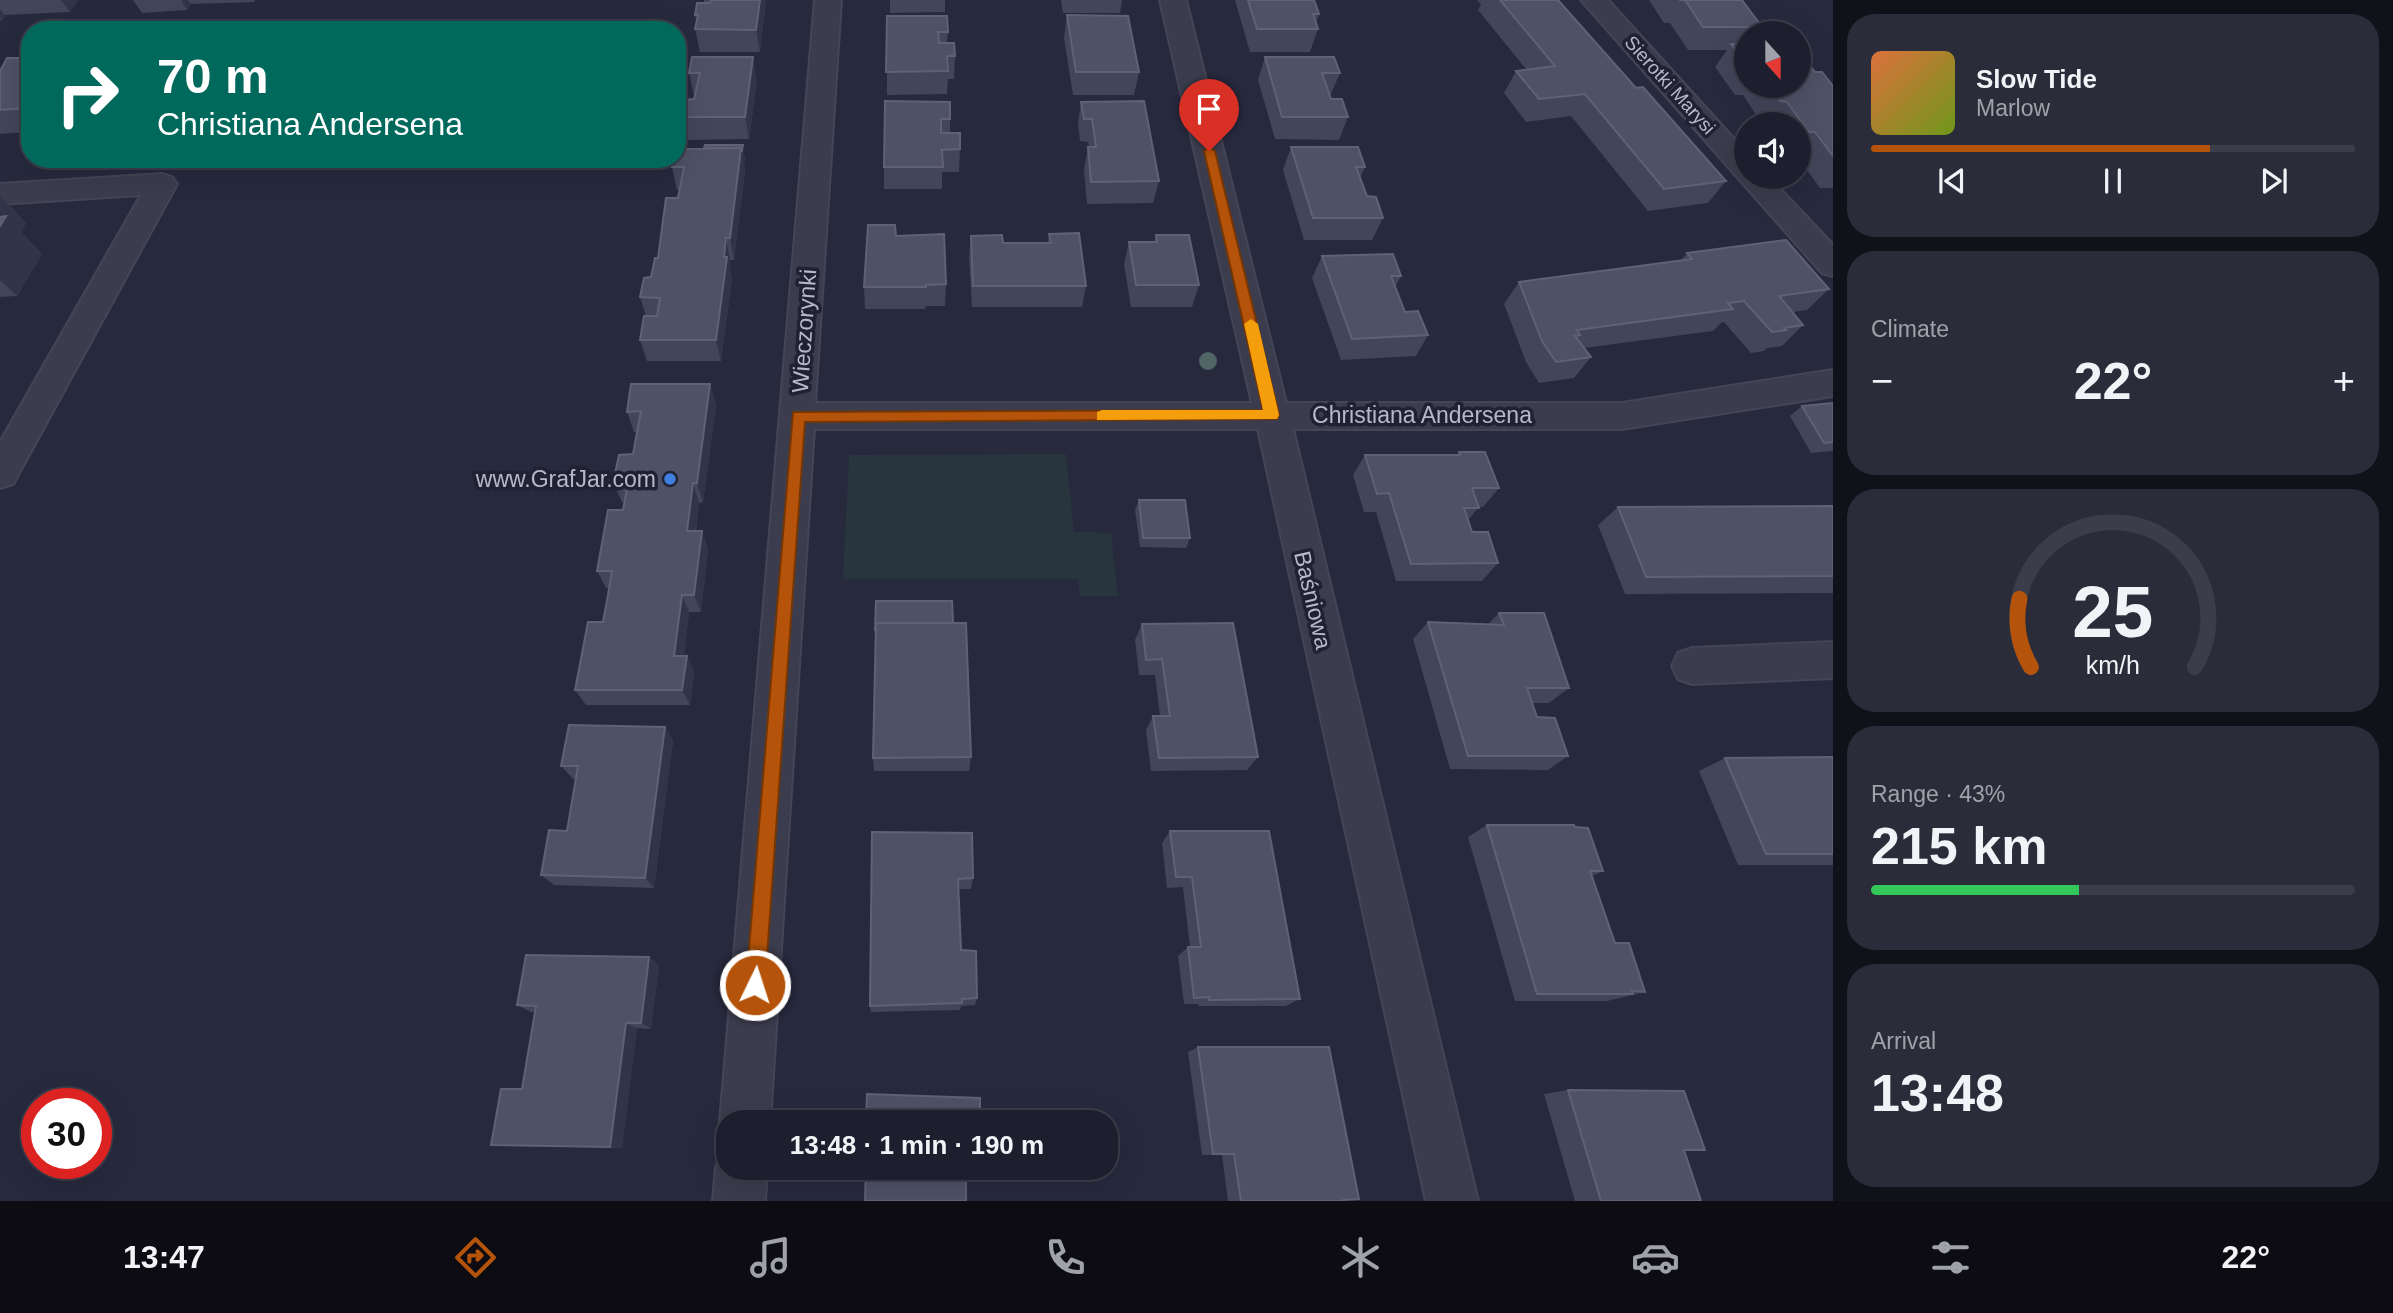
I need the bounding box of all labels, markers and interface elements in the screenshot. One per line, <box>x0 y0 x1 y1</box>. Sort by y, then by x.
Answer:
north arrow <box>1734 21 1811 98</box>
map controls <box>1734 21 1811 189</box>
street label: Sierotki Marysi <box>1621 32 1719 138</box>
icon: right <box>42 49 133 140</box>
text: 70 m <box>157 49 269 103</box>
text: Slow Tide <box>1976 64 2097 94</box>
pin <box>1179 79 1239 151</box>
icon: arrive <box>1190 90 1228 128</box>
text: Marlow <box>1976 95 2050 121</box>
text: Christiana Andersena <box>157 106 463 142</box>
button: sound <box>1734 112 1811 189</box>
icon: previous <box>1933 162 1971 200</box>
icon: pause <box>2094 162 2132 200</box>
icon: next <box>2255 162 2293 200</box>
street label: Wieczorynki <box>787 268 821 394</box>
text: Climate <box>1871 316 1949 342</box>
text: 22° <box>2074 352 2152 410</box>
text: − <box>1871 360 1893 402</box>
text: + <box>2333 360 2355 402</box>
street label: Christiana Andersena <box>1312 402 1532 428</box>
place label: www.GrafJar.com <box>475 466 656 492</box>
marker: www.GrafJar.com <box>662 471 678 487</box>
street label: Baśniowa <box>1289 548 1337 652</box>
text: 25 <box>2073 571 2153 652</box>
text: km/h <box>2086 650 2140 678</box>
text: Range · 43% <box>1871 781 2005 807</box>
text: 215 km <box>1871 817 2047 875</box>
position arrow <box>718 948 792 1022</box>
text: Arrival <box>1871 1028 1936 1054</box>
text: 13:48 <box>1871 1064 2004 1122</box>
speed limit sign: 30 <box>21 1088 112 1179</box>
text: 13:48 · 1 min · 190 m <box>790 1130 1044 1160</box>
icon: directions <box>451 1233 500 1282</box>
icon: music <box>746 1233 795 1282</box>
icon: phone <box>1041 1233 1090 1282</box>
icon: climate <box>1336 1233 1385 1282</box>
icon: car <box>1631 1233 1680 1282</box>
icon: filters <box>1926 1233 1975 1282</box>
text: 13:47 <box>123 1239 205 1275</box>
text: 22° <box>2222 1239 2270 1275</box>

